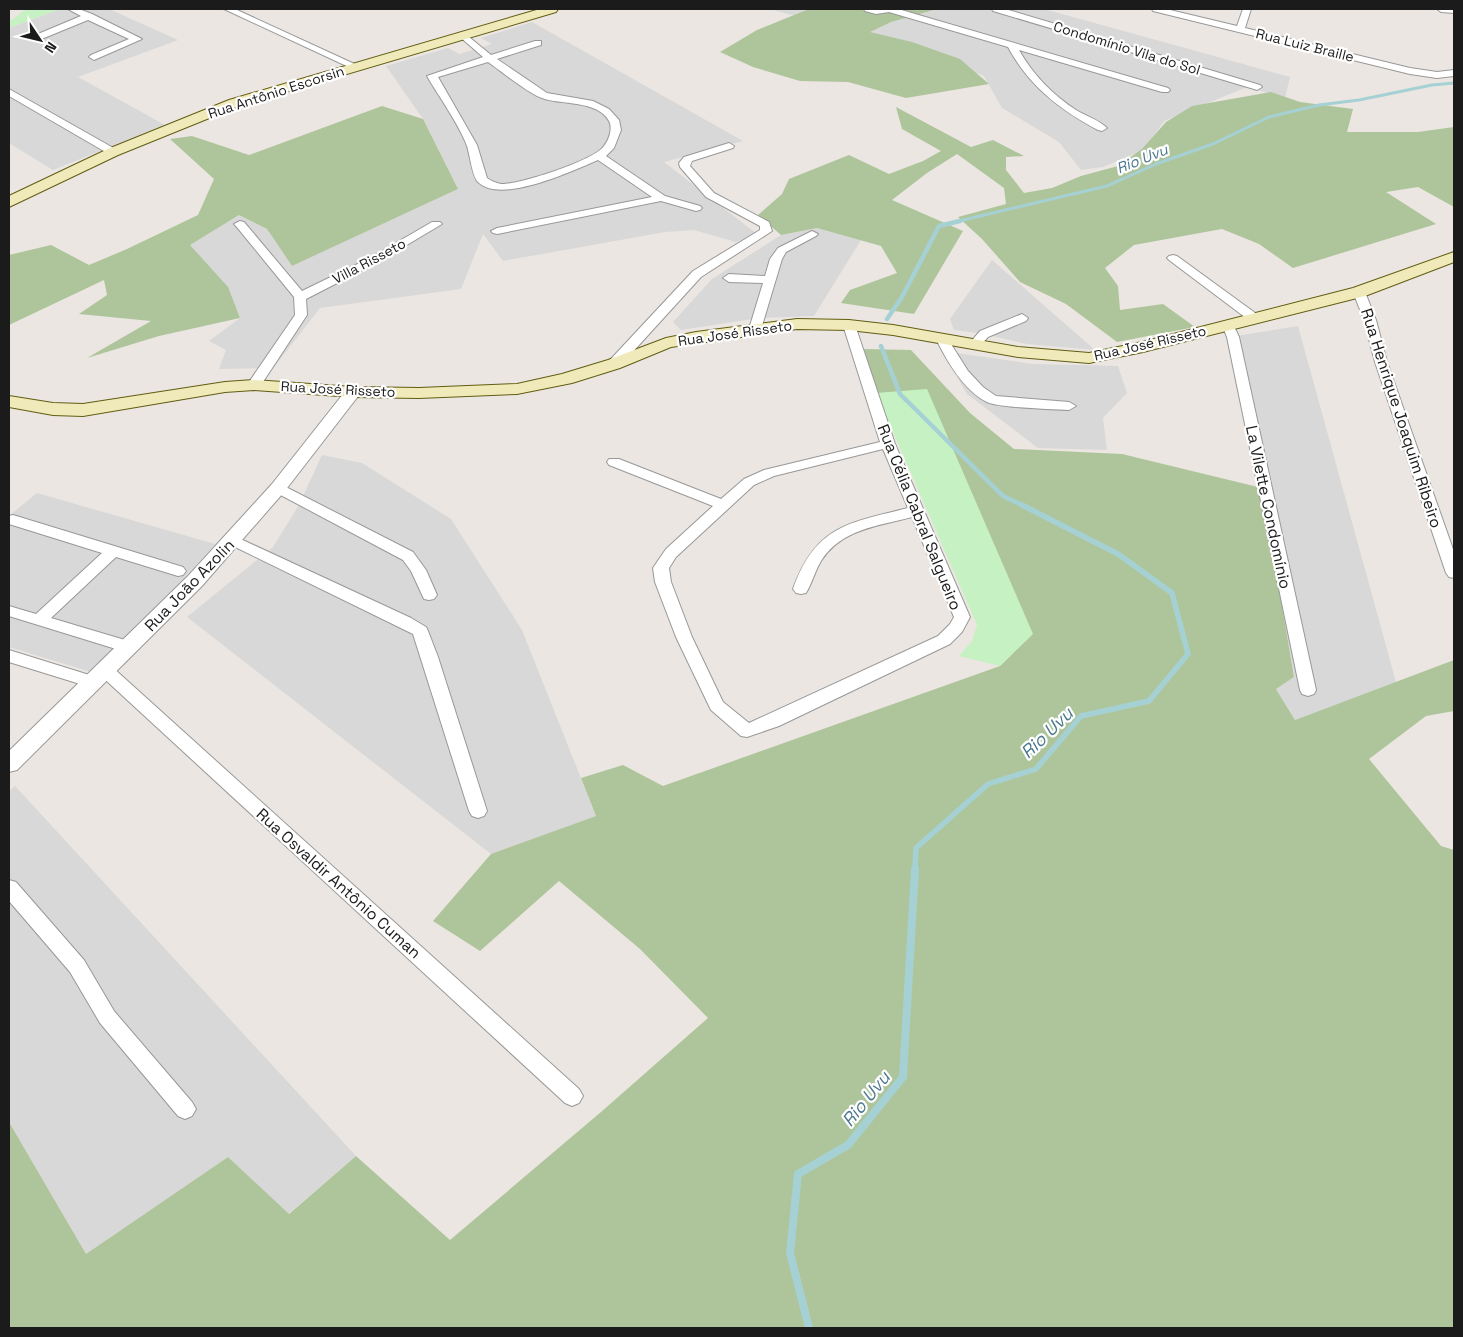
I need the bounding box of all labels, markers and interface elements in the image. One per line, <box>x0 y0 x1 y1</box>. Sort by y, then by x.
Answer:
north arrow <box>15 15 65 65</box>
street label: Condomínio Vila do Sol <box>1051 17 1203 79</box>
street label: Rua Luiz Braille <box>1254 24 1356 66</box>
text: N <box>41 38 61 56</box>
street label: Rua Antônio Escorsin <box>206 62 346 122</box>
water label: Rio Uvu <box>1113 139 1171 177</box>
street label: Villa Risseto <box>329 234 409 288</box>
street label: Rua Henrique Joaquim Ribeiro <box>1356 306 1447 531</box>
street label: Rua José Risseto <box>677 316 793 350</box>
street label: Rua José Risseto <box>1092 321 1208 365</box>
street label: Rua José Risseto <box>280 377 396 401</box>
street label: Rua Célia Cabral Salgueiro <box>873 421 967 613</box>
street label: La Vilette Condomínio <box>1241 423 1296 591</box>
street label: Rua João Azolin <box>140 535 239 636</box>
water label: Rio Uvu <box>1016 701 1078 763</box>
street label: Rua Osvaldir Antônio Cuman <box>252 804 426 963</box>
water label: Rio Uvu <box>836 1066 895 1131</box>

